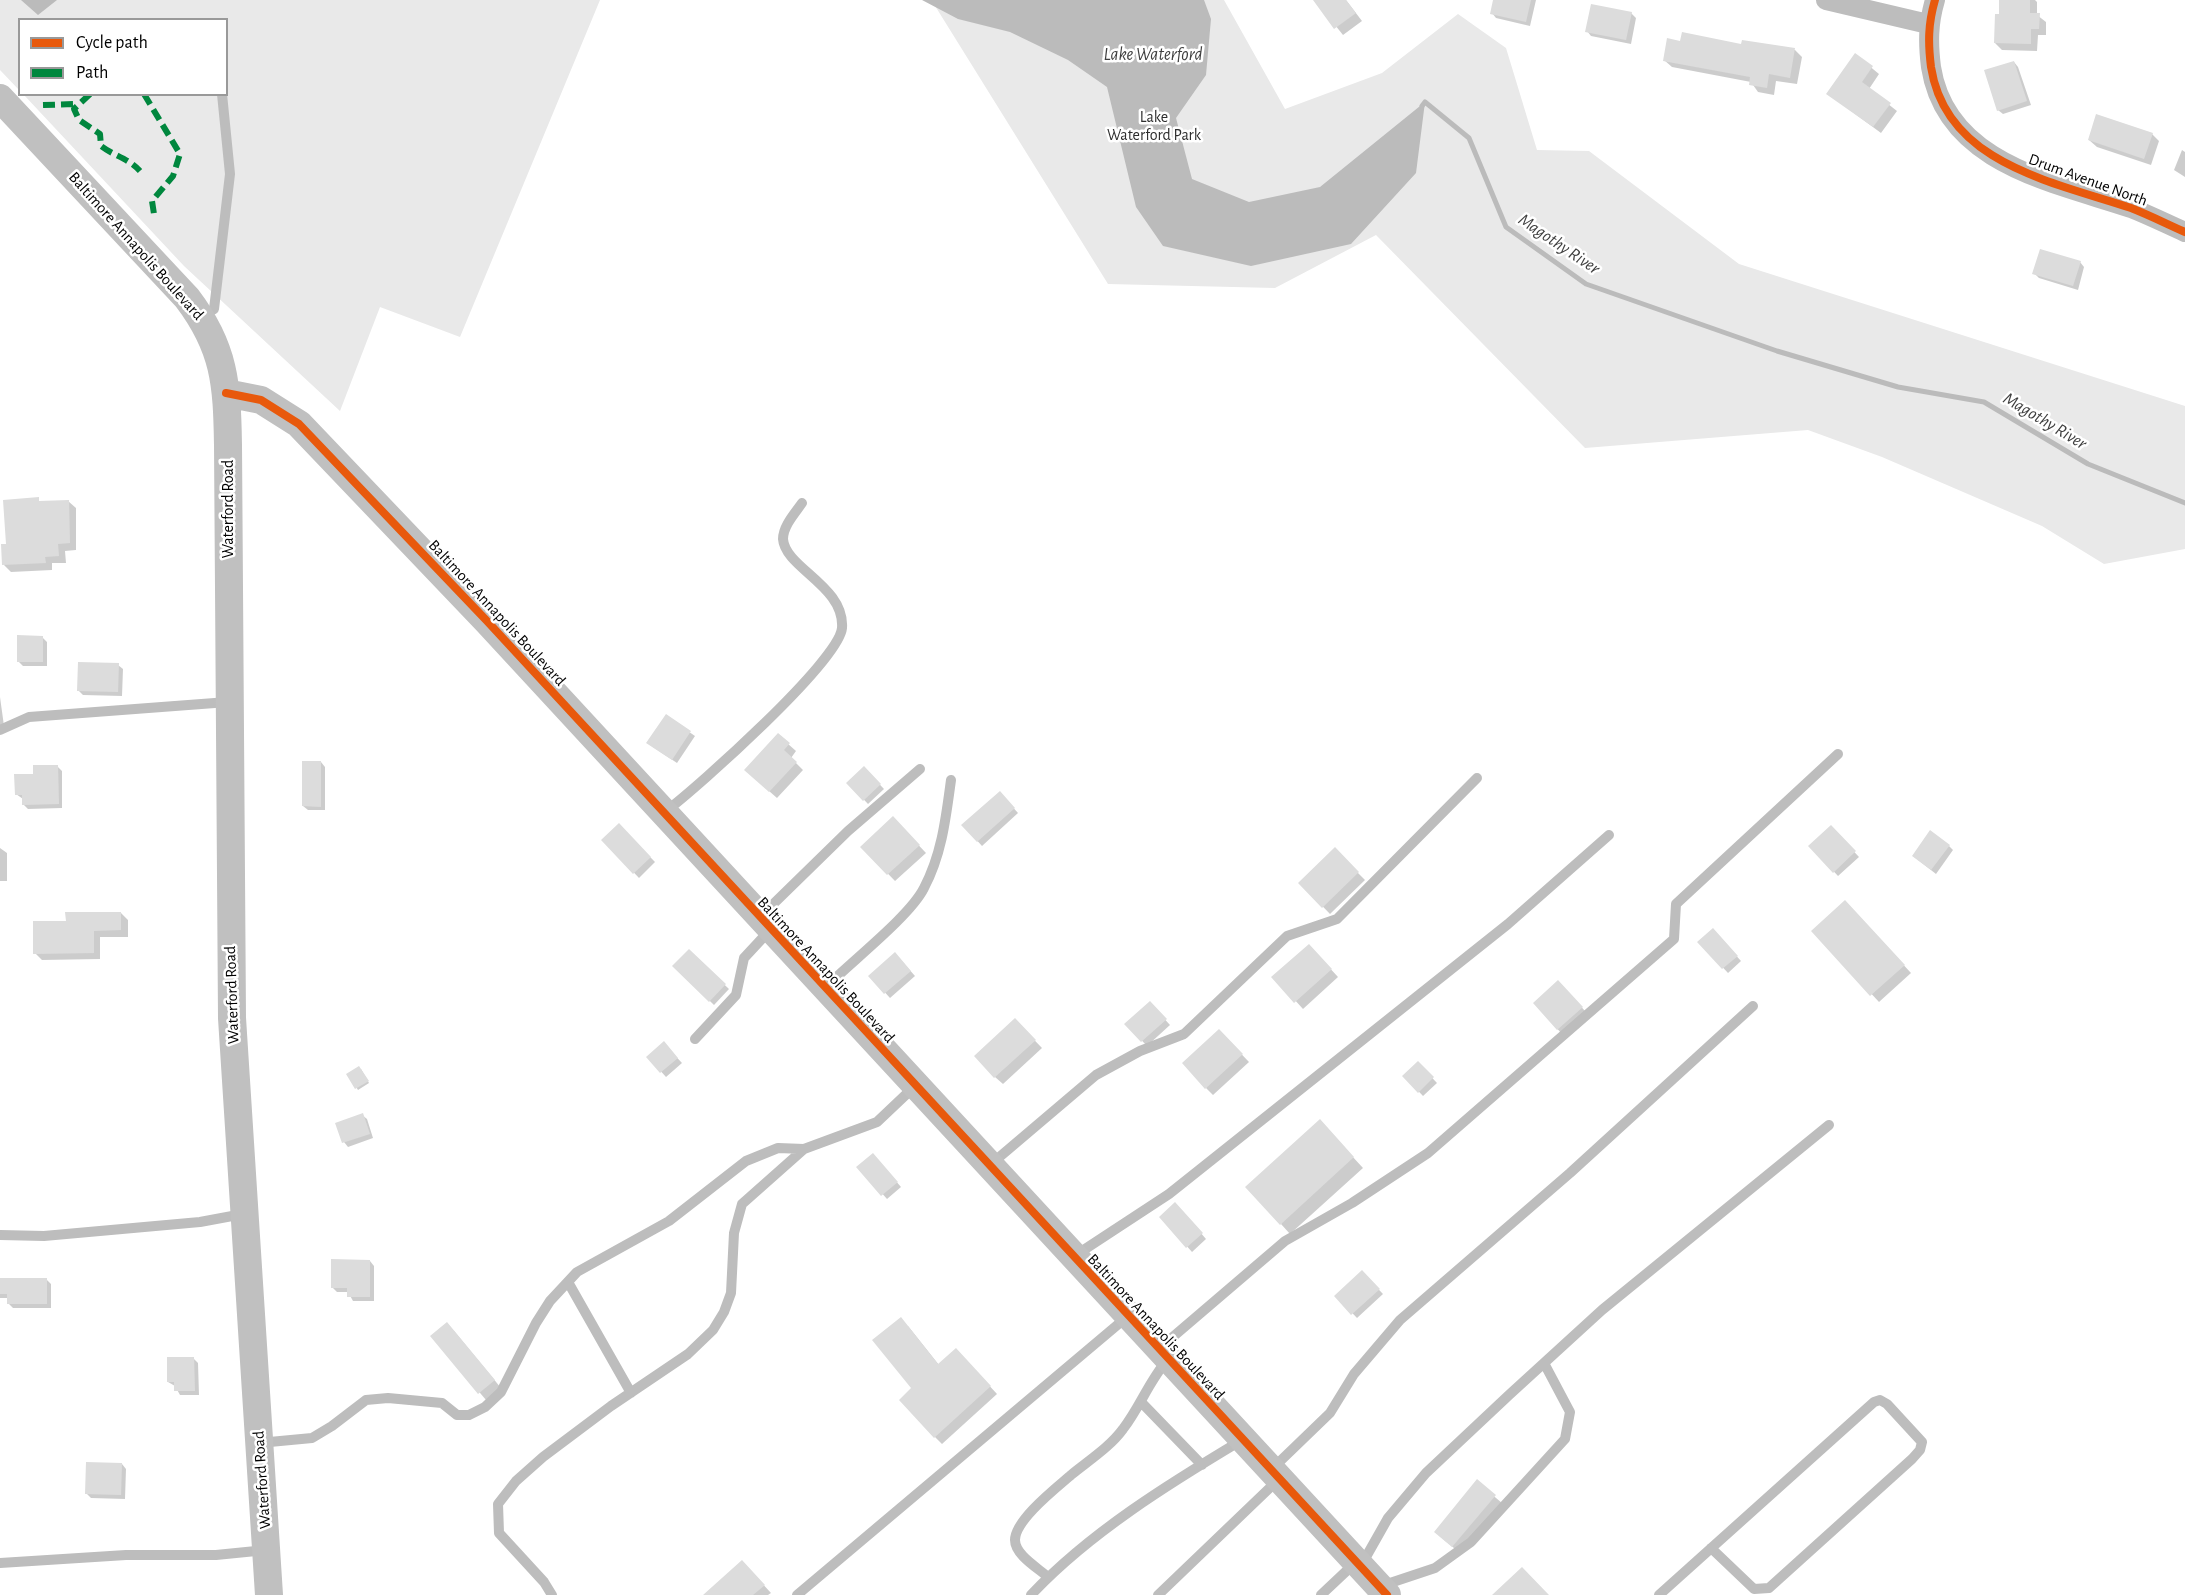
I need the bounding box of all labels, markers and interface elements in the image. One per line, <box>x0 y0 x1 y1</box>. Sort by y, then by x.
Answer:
legend <box>18 18 228 96</box>
text: Cycle path <box>76 34 148 52</box>
water label: Lake Waterford <box>1104 44 1202 66</box>
text: Path <box>76 64 108 82</box>
park label: Lake Waterford Park <box>1107 107 1201 145</box>
street label: Drum Avenue North <box>2026 150 2150 210</box>
street label: Baltimore Annapolis Boulevard <box>64 168 208 324</box>
water label: Magothy River <box>1514 209 1604 279</box>
water label: Magothy River <box>1999 388 2091 454</box>
street label: Waterford Road <box>218 460 238 558</box>
street label: Baltimore Annapolis Boulevard <box>424 536 570 690</box>
street label: Baltimore Annapolis Boulevard <box>753 893 899 1047</box>
street label: Waterford Road <box>221 945 243 1045</box>
street label: Baltimore Annapolis Boulevard <box>1083 1250 1229 1404</box>
street label: Waterford Road <box>249 1430 275 1530</box>

